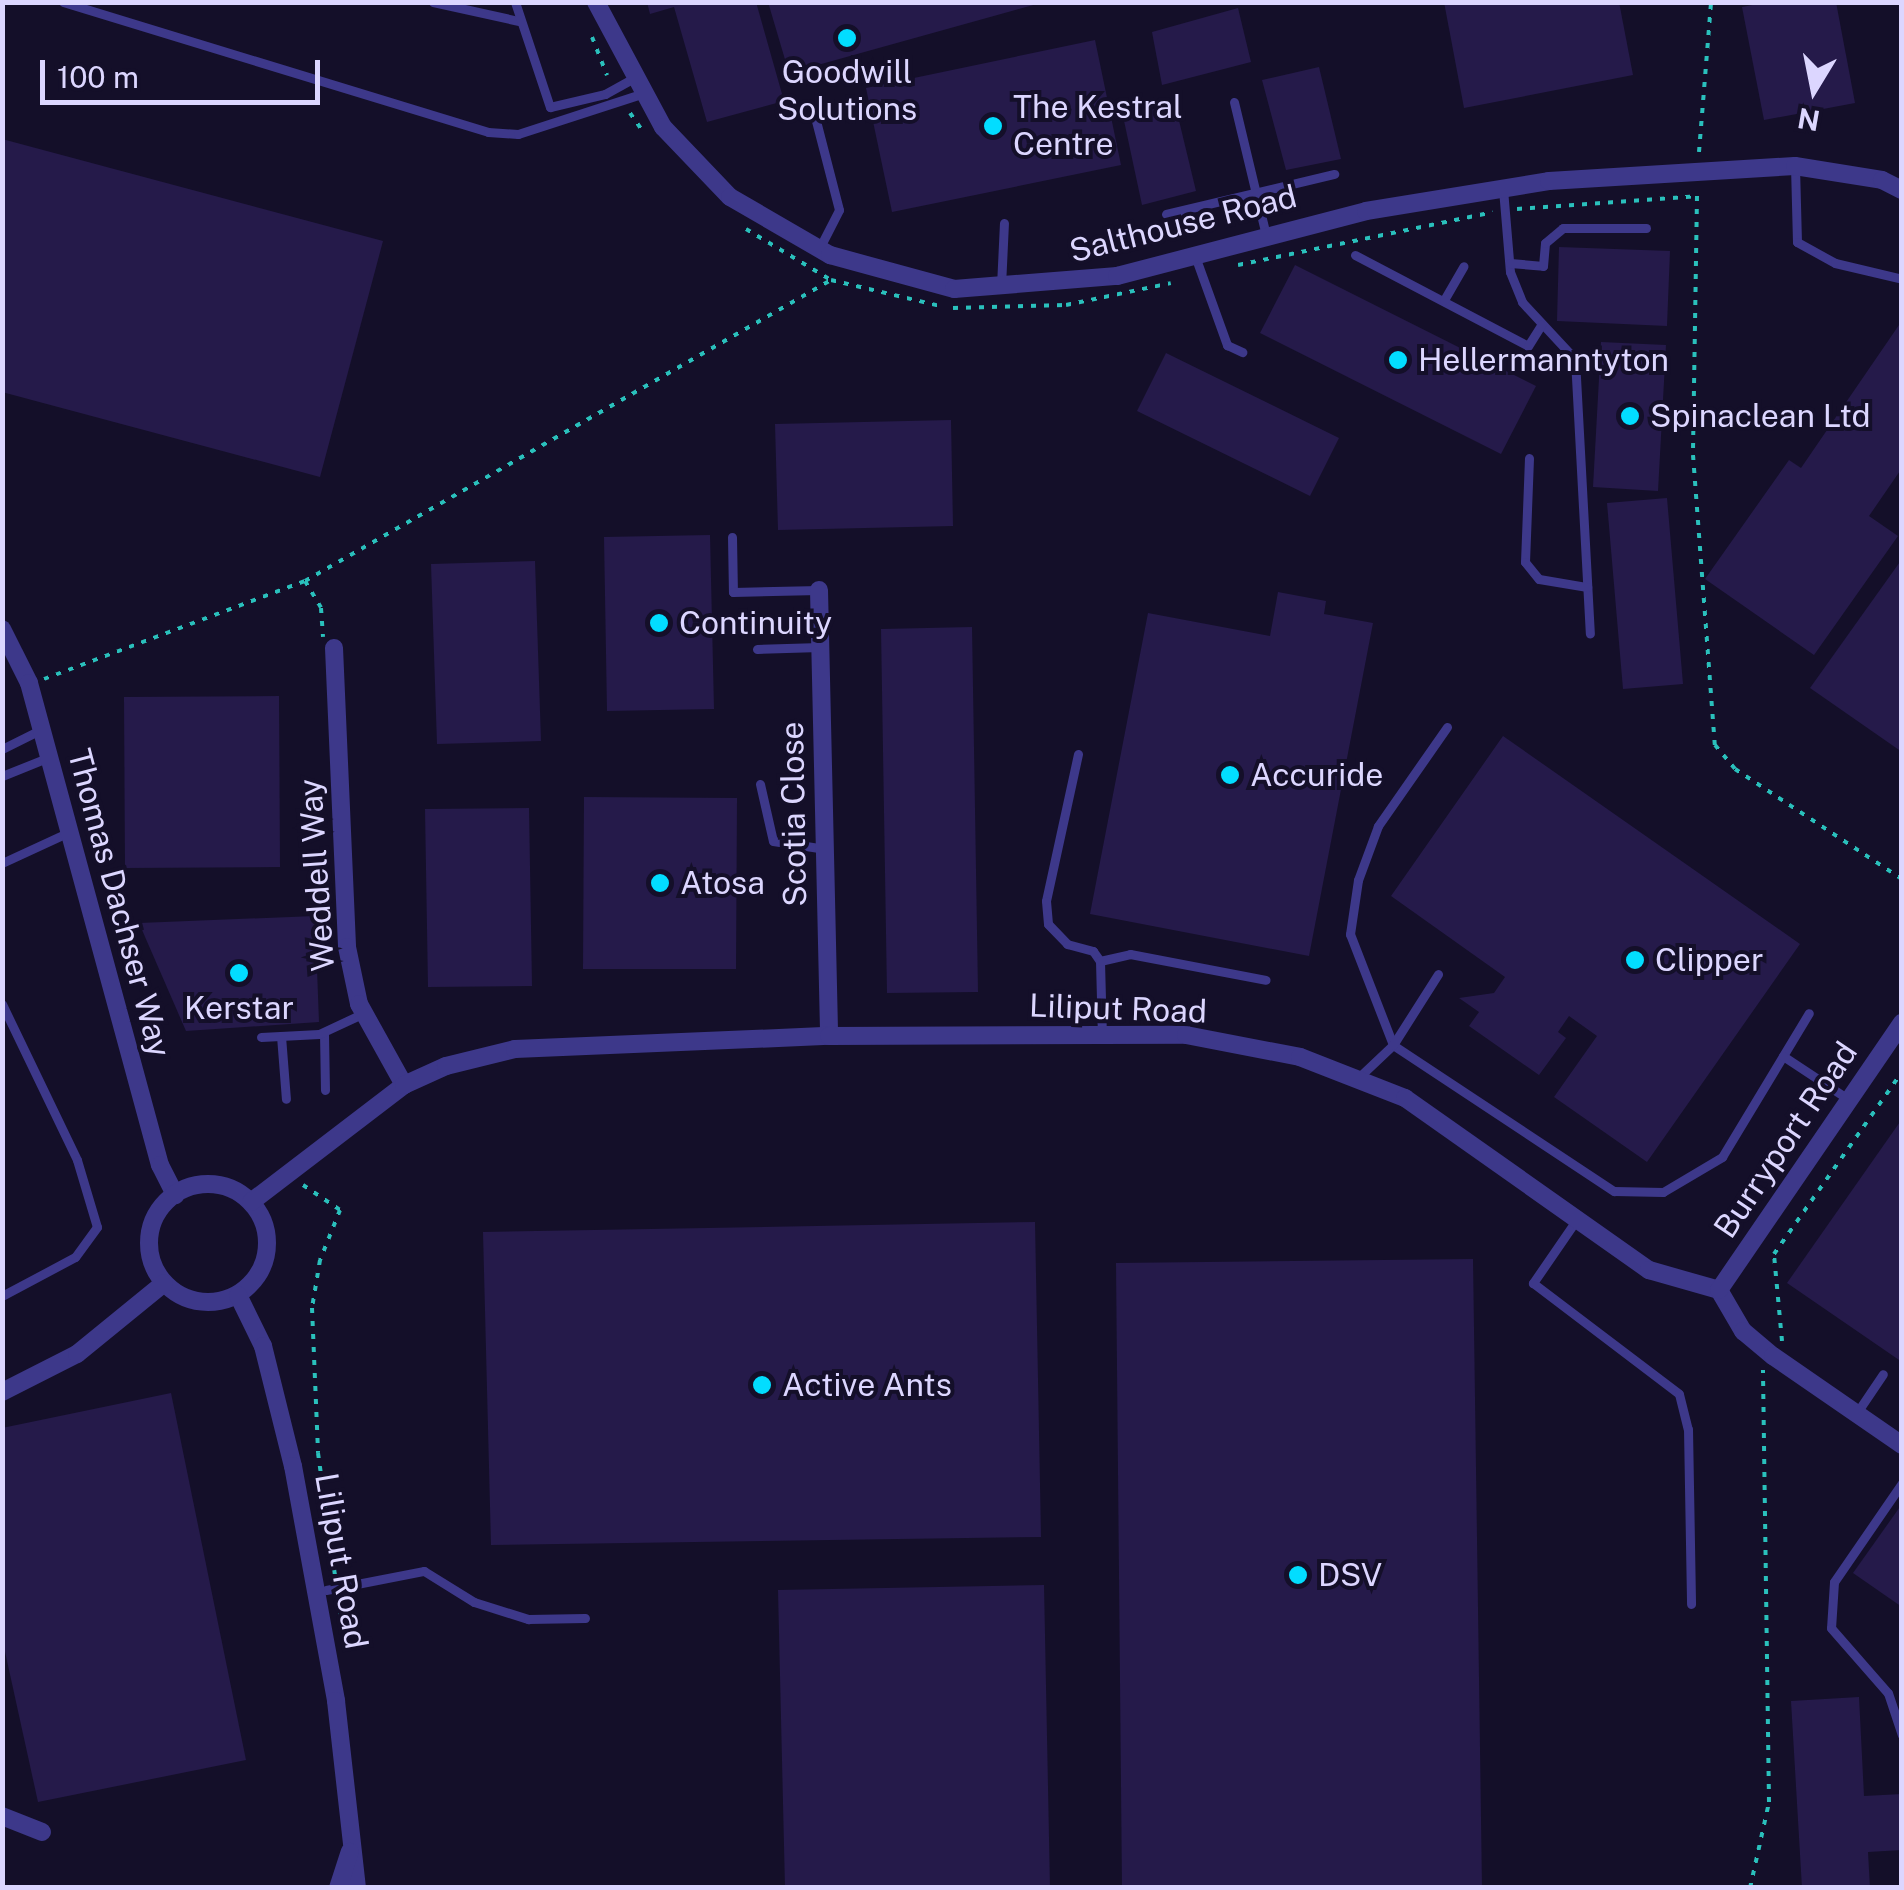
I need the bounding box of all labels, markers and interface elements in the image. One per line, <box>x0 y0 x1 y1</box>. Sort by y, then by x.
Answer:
marker: Goodwill Solutions <box>836 27 858 49</box>
scale bar <box>45 40 325 102</box>
north arrow <box>1764 40 1864 140</box>
place label: Goodwill Solutions <box>777 54 917 129</box>
text: 100 m <box>57 59 139 95</box>
place label: The Kestral Centre <box>1013 89 1183 164</box>
text: N <box>1795 102 1822 138</box>
marker: The Kestral Centre <box>982 115 1004 137</box>
street label: Salthouse Road <box>1065 177 1301 271</box>
place label: Hellermanntyton <box>1418 341 1669 379</box>
marker: Hellermanntyton <box>1387 349 1409 371</box>
place label: Spinaclean Ltd <box>1650 397 1871 435</box>
marker: Spinaclean Ltd <box>1619 405 1641 427</box>
place label: Continuity <box>679 604 832 642</box>
marker: Continuity <box>648 612 670 634</box>
street label: Scotia Close <box>773 721 815 907</box>
street label: Thomas Dachser Way <box>59 744 179 1062</box>
place label: Accuride <box>1250 756 1383 794</box>
marker: Accuride <box>1219 764 1241 786</box>
street label: Weddell Way <box>291 777 343 973</box>
place label: Atosa <box>680 864 765 902</box>
marker: Atosa <box>649 872 671 894</box>
place label: Clipper <box>1655 941 1763 979</box>
marker: Clipper <box>1624 949 1646 971</box>
marker: Kerstar <box>228 962 250 984</box>
street label: Liliput Road <box>1028 987 1208 1031</box>
place label: Kerstar <box>184 989 294 1027</box>
street label: Burryport Road <box>1706 1035 1866 1245</box>
place label: Active Ants <box>782 1366 952 1404</box>
marker: Active Ants <box>751 1374 773 1396</box>
street label: Liliput Road <box>307 1470 375 1652</box>
place label: DSV <box>1318 1556 1382 1594</box>
marker: DSV <box>1287 1564 1309 1586</box>

